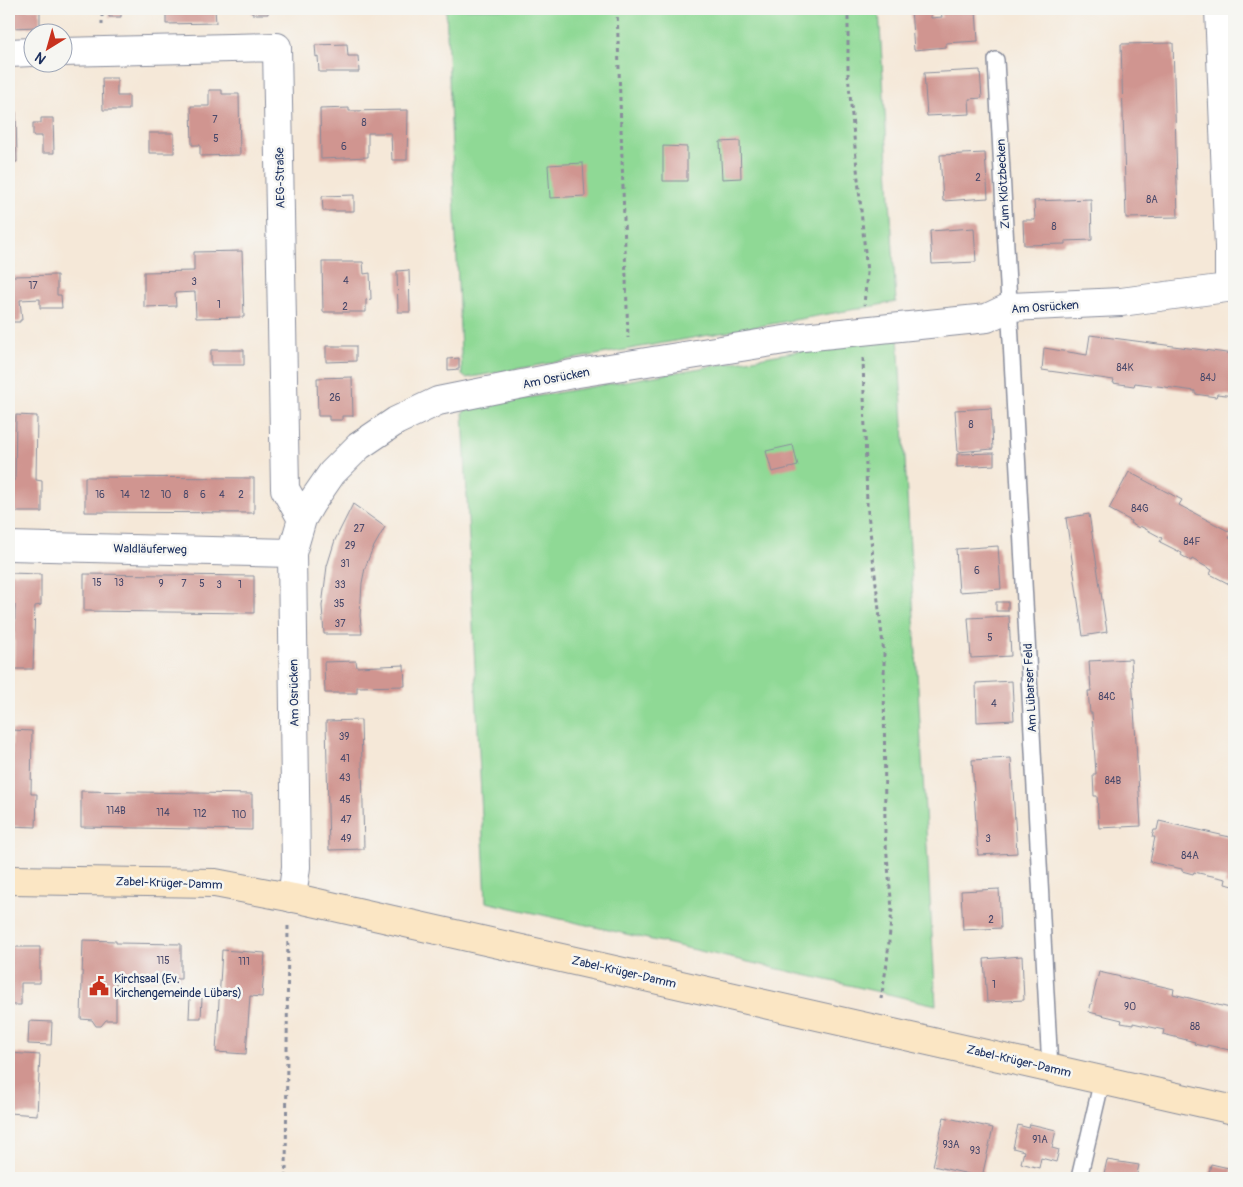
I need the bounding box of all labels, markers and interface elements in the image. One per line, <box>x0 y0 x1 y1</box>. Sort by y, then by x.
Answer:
north arrow <box>22 22 72 72</box>
text: N <box>32 48 49 68</box>
house number: 7 <box>212 114 218 126</box>
house number: 8 <box>361 117 367 129</box>
house number: 5 <box>213 133 219 145</box>
street label: Zum Klötzbecken <box>994 138 1013 229</box>
house number: 6 <box>341 141 347 153</box>
street label: AEG-Straße <box>272 147 289 209</box>
house number: 2 <box>975 172 981 184</box>
house number: 8A <box>1146 194 1158 206</box>
house number: 8 <box>1051 221 1057 233</box>
house number: 4 <box>343 275 349 287</box>
house number: 3 <box>191 276 197 288</box>
house number: 17 <box>28 280 38 292</box>
street label: Am Osrücken <box>1011 298 1080 317</box>
house number: 1 <box>217 299 221 311</box>
house number: 2 <box>342 301 348 313</box>
house number: 84K <box>1117 362 1133 374</box>
street label: Am Osrücken <box>521 365 591 392</box>
house number: 84J <box>1200 372 1216 384</box>
house number: 26 <box>329 392 341 404</box>
house number: 8 <box>968 419 974 431</box>
house number: 16 <box>95 489 105 501</box>
house number: 14 <box>120 489 130 501</box>
house number: 12 <box>140 489 150 501</box>
house number: 10 <box>161 489 172 501</box>
house number: 8 <box>183 489 189 501</box>
house number: 6 <box>200 489 206 501</box>
house number: 4 <box>219 489 225 501</box>
house number: 2 <box>238 489 244 501</box>
house number: 84G <box>1131 503 1149 515</box>
house number: 27 <box>354 523 365 535</box>
house number: 84F <box>1184 536 1200 548</box>
house number: 29 <box>345 540 355 552</box>
street label: Waldläuferweg <box>113 541 187 558</box>
house number: 31 <box>340 558 350 570</box>
house number: 6 <box>974 565 980 577</box>
house number: 15 <box>92 577 102 589</box>
house number: 13 <box>114 577 124 589</box>
house number: 9 <box>158 578 164 590</box>
house number: 7 <box>181 578 187 590</box>
house number: 5 <box>199 578 205 590</box>
house number: 3 <box>216 579 222 591</box>
house number: 1 <box>238 579 242 591</box>
house number: 33 <box>334 579 346 591</box>
house number: 35 <box>334 598 345 610</box>
house number: 37 <box>335 618 346 630</box>
house number: 5 <box>987 632 993 644</box>
street label: Am Lübarser Feld <box>1021 643 1040 733</box>
street label: Am Osrücken <box>286 659 303 727</box>
house number: 84C <box>1098 691 1116 703</box>
house number: 4 <box>991 698 997 710</box>
house number: 39 <box>339 731 349 743</box>
house number: 41 <box>340 753 350 765</box>
house number: 43 <box>339 772 351 784</box>
house number: 84B <box>1105 775 1122 787</box>
house number: 45 <box>339 794 351 806</box>
house number: 114B <box>106 805 126 817</box>
house number: 114 <box>156 807 170 819</box>
house number: 112 <box>193 808 207 820</box>
house number: 110 <box>232 809 246 821</box>
house number: 47 <box>340 814 352 826</box>
house number: 49 <box>341 833 351 845</box>
house number: 3 <box>985 833 991 845</box>
house number: 84A <box>1181 850 1199 862</box>
street label: Zabel-Krüger-Damm <box>115 874 223 893</box>
house number: 2 <box>988 914 994 926</box>
street label: Zabel-Krüger-Damm <box>570 953 678 992</box>
house number: 115 <box>156 955 170 967</box>
house number: 111 <box>238 956 250 968</box>
place label: Kirchsaal (Ev. Kirchengemeinde Lübars) <box>114 972 242 1001</box>
public building icon: Kirchsaal (Ev. Kirchengemeinde Lübars) <box>88 975 110 997</box>
house number: 1 <box>992 979 996 991</box>
house number: 90 <box>1124 1001 1136 1013</box>
house number: 88 <box>1190 1021 1200 1033</box>
street label: Zabel-Krüger-Damm <box>965 1042 1073 1081</box>
house number: 91A <box>1032 1134 1048 1146</box>
house number: 93A <box>942 1139 960 1151</box>
house number: 93 <box>970 1145 981 1157</box>

